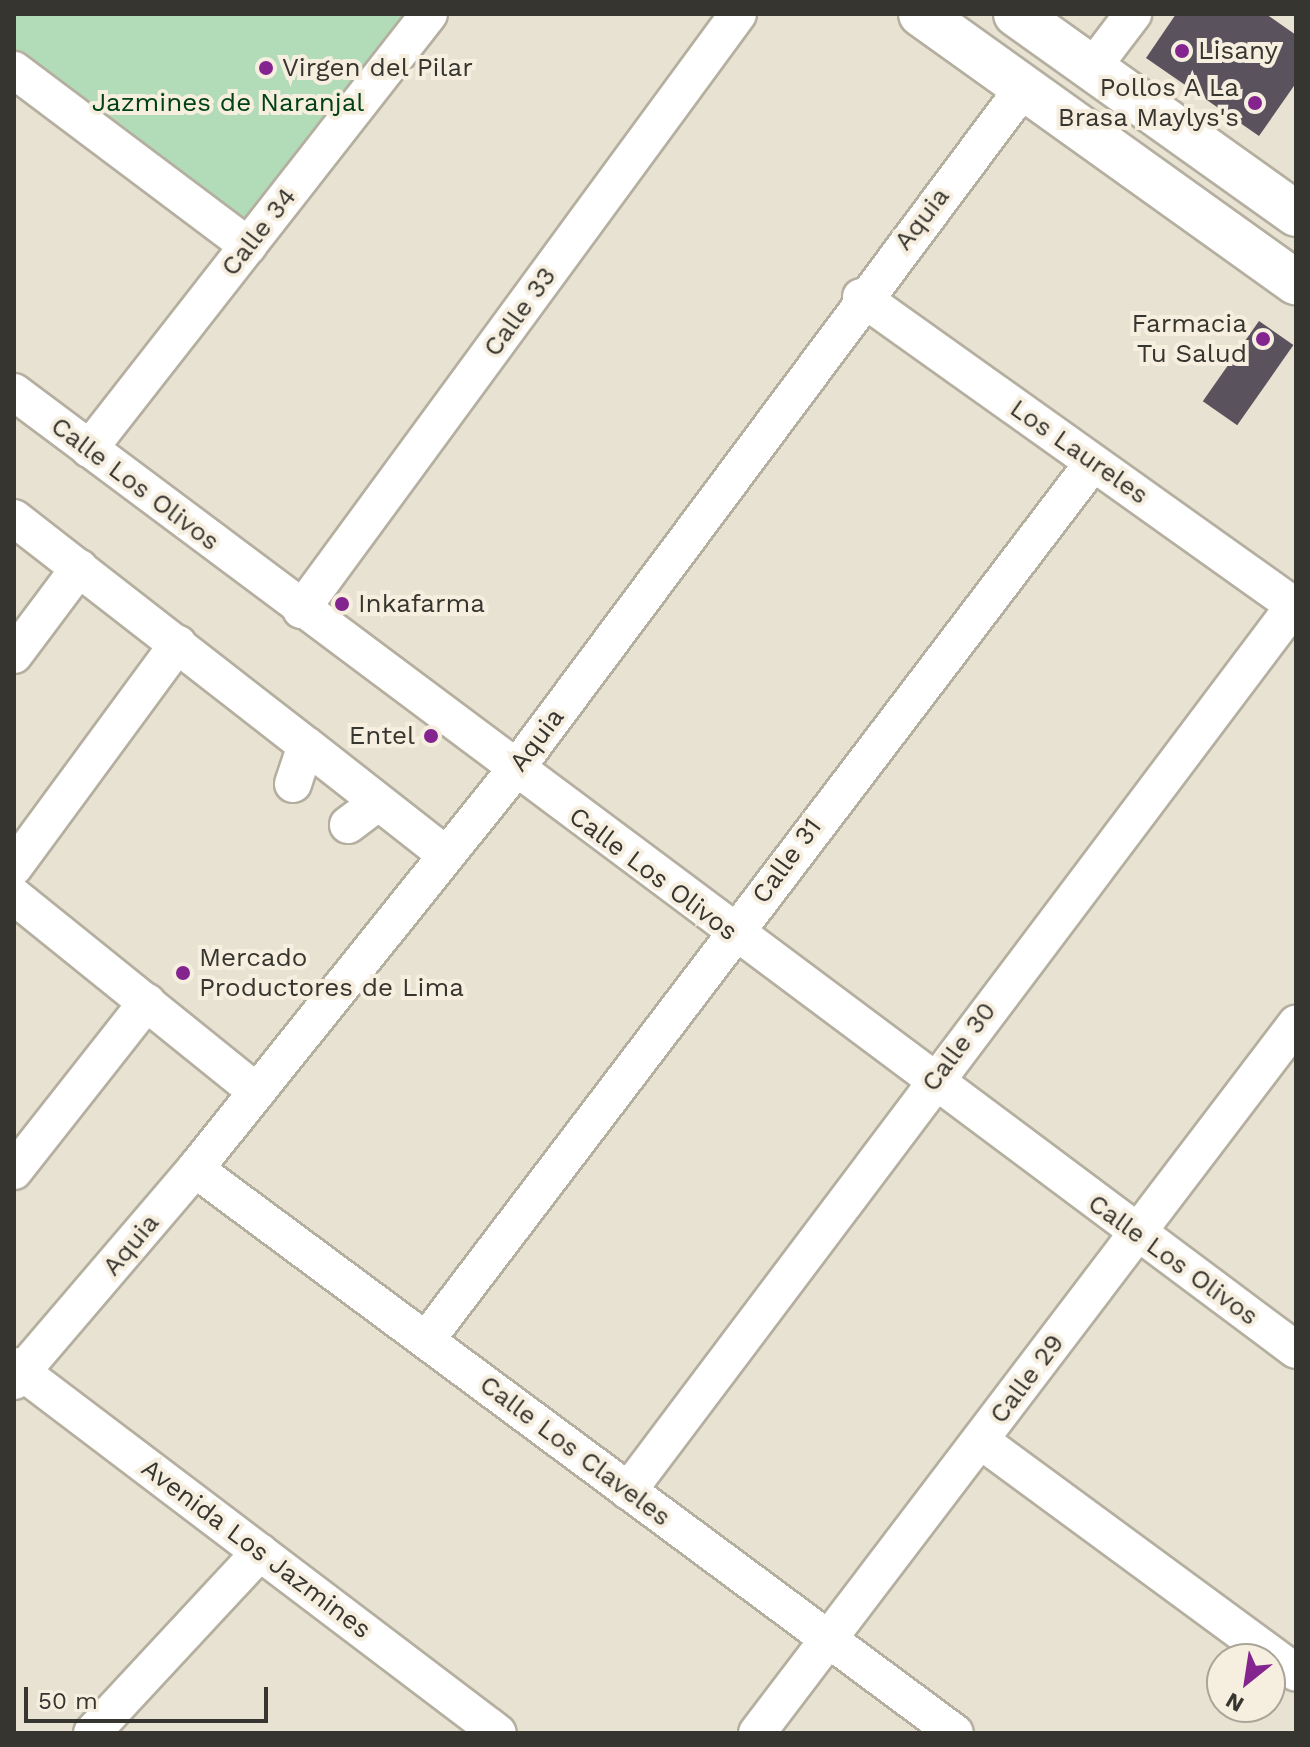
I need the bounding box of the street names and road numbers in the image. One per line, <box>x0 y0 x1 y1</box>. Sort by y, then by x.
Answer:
street label: Aquia <box>888 181 956 257</box>
street label: Calle 34 <box>215 182 303 282</box>
street label: Calle 33 <box>477 261 563 363</box>
street label: Los Laureles <box>1004 393 1154 511</box>
street label: Calle Los Olivos <box>45 411 225 557</box>
street label: Aquia <box>503 702 571 778</box>
street label: Calle Los Olivos <box>563 801 743 947</box>
street label: Calle 31 <box>746 812 828 910</box>
street label: Calle 30 <box>915 996 1003 1098</box>
street label: Calle Los Olivos <box>1082 1188 1264 1332</box>
street label: Aquia <box>96 1208 166 1282</box>
street label: Calle 29 <box>983 1328 1071 1430</box>
street label: Calle Los Claveles <box>473 1369 677 1533</box>
street label: Avenida Los Jazmines <box>135 1452 377 1646</box>

